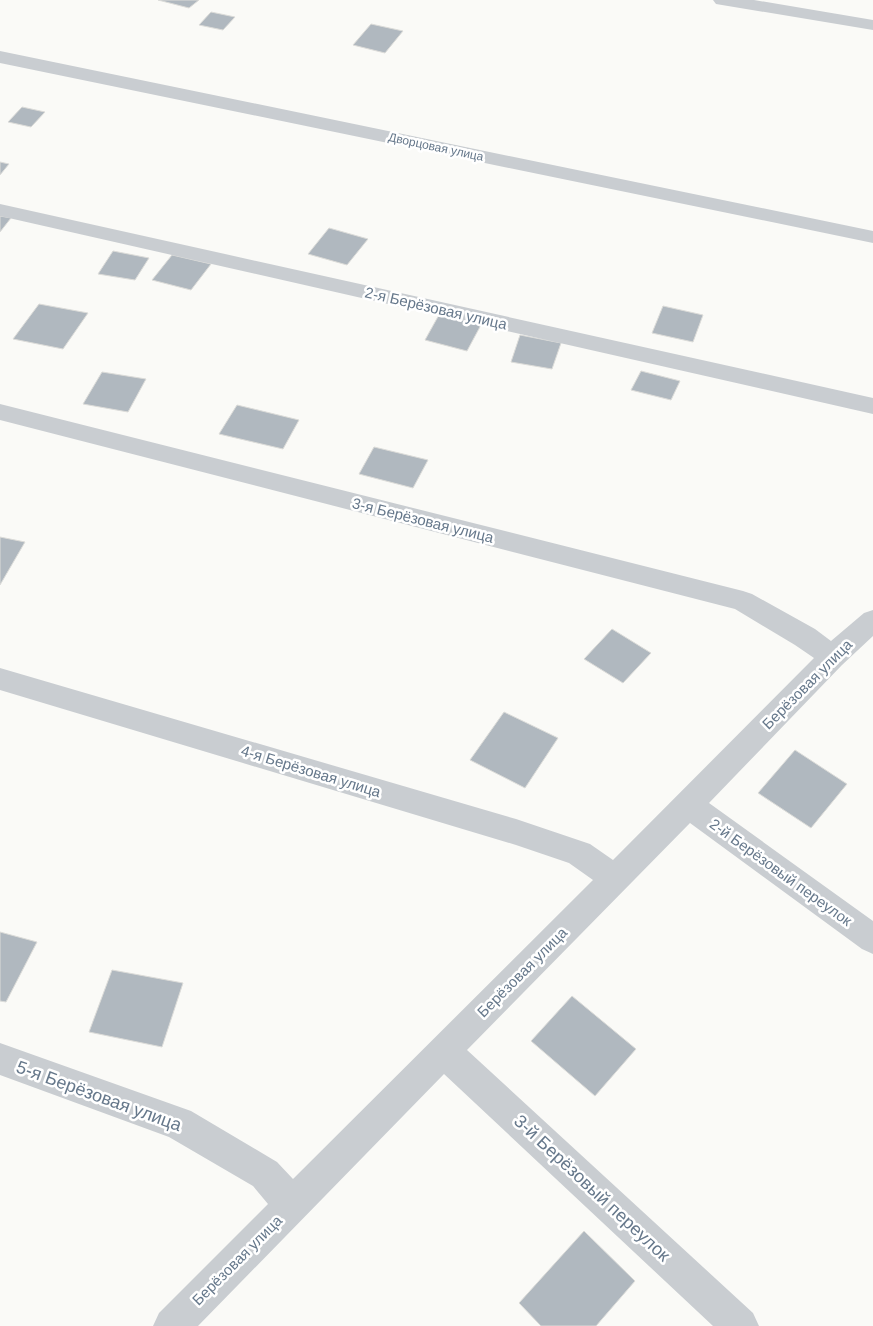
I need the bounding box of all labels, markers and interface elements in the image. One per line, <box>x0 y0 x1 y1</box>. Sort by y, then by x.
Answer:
street label: Дворцовая улица <box>387 130 485 164</box>
street label: 2-я Берёзовая улица <box>363 283 509 333</box>
street label: 3-я Берёзовая улица <box>350 494 496 546</box>
street label: Берёзовая улица <box>759 635 856 732</box>
street label: 4-я Берёзовая улица <box>239 742 384 801</box>
street label: 2-й Берёзовый переулок <box>707 815 856 929</box>
street label: Берёзовая улица <box>474 923 571 1020</box>
street label: 5-я Берёзовая улица <box>14 1057 185 1136</box>
street label: 3-й Берёзовый переулок <box>510 1111 674 1265</box>
street label: Берёзовая улица <box>189 1211 286 1308</box>

